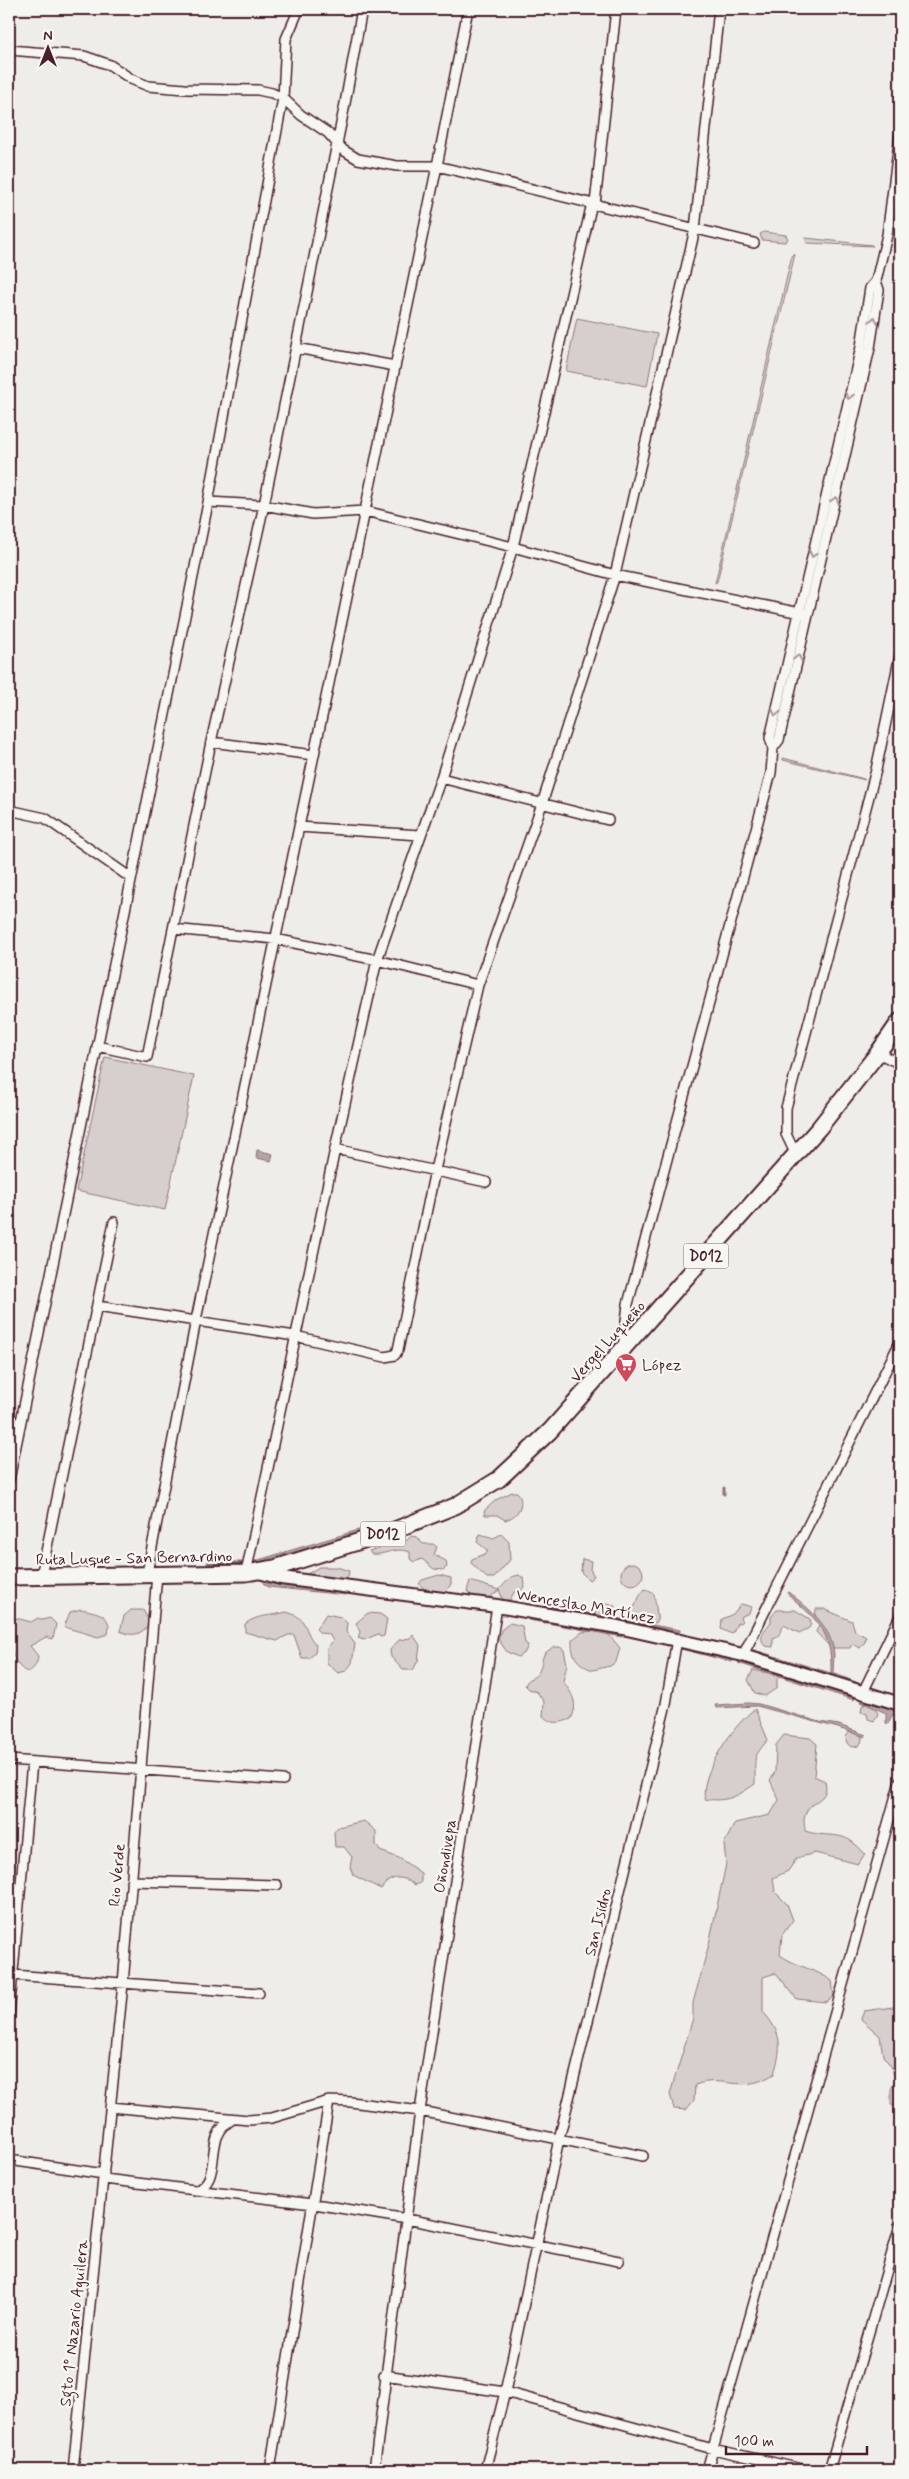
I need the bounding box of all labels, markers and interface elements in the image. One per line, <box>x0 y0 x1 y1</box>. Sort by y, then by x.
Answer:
north arrow <box>22 22 72 72</box>
text: N <box>43 27 53 45</box>
one-way arrow <box>868 316 879 324</box>
one-way arrow <box>844 392 855 400</box>
one-way arrow <box>829 496 840 505</box>
one-way arrow <box>808 550 819 559</box>
one-way arrow <box>792 654 803 663</box>
one-way arrow <box>771 708 782 717</box>
road number: D012 <box>684 1244 728 1268</box>
street label: Vergel Luqueño <box>566 1296 651 1388</box>
supermarket icon: López <box>614 1352 638 1383</box>
place label: López <box>642 1355 682 1376</box>
road number: D012 <box>360 1522 406 1546</box>
street label: Ruta Luque - San Bernardino <box>36 1546 232 1571</box>
street label: Wenceslao Martínez <box>514 1584 657 1629</box>
street label: Oñondivepa <box>429 1818 462 1895</box>
street label: Rio Verde <box>104 1843 131 1908</box>
street label: San Isidro <box>580 1886 617 1959</box>
street label: Sgto 1º Nazario Aguilera <box>55 2238 95 2408</box>
scale bar <box>726 2424 868 2456</box>
text: 100 m <box>734 2432 774 2452</box>

